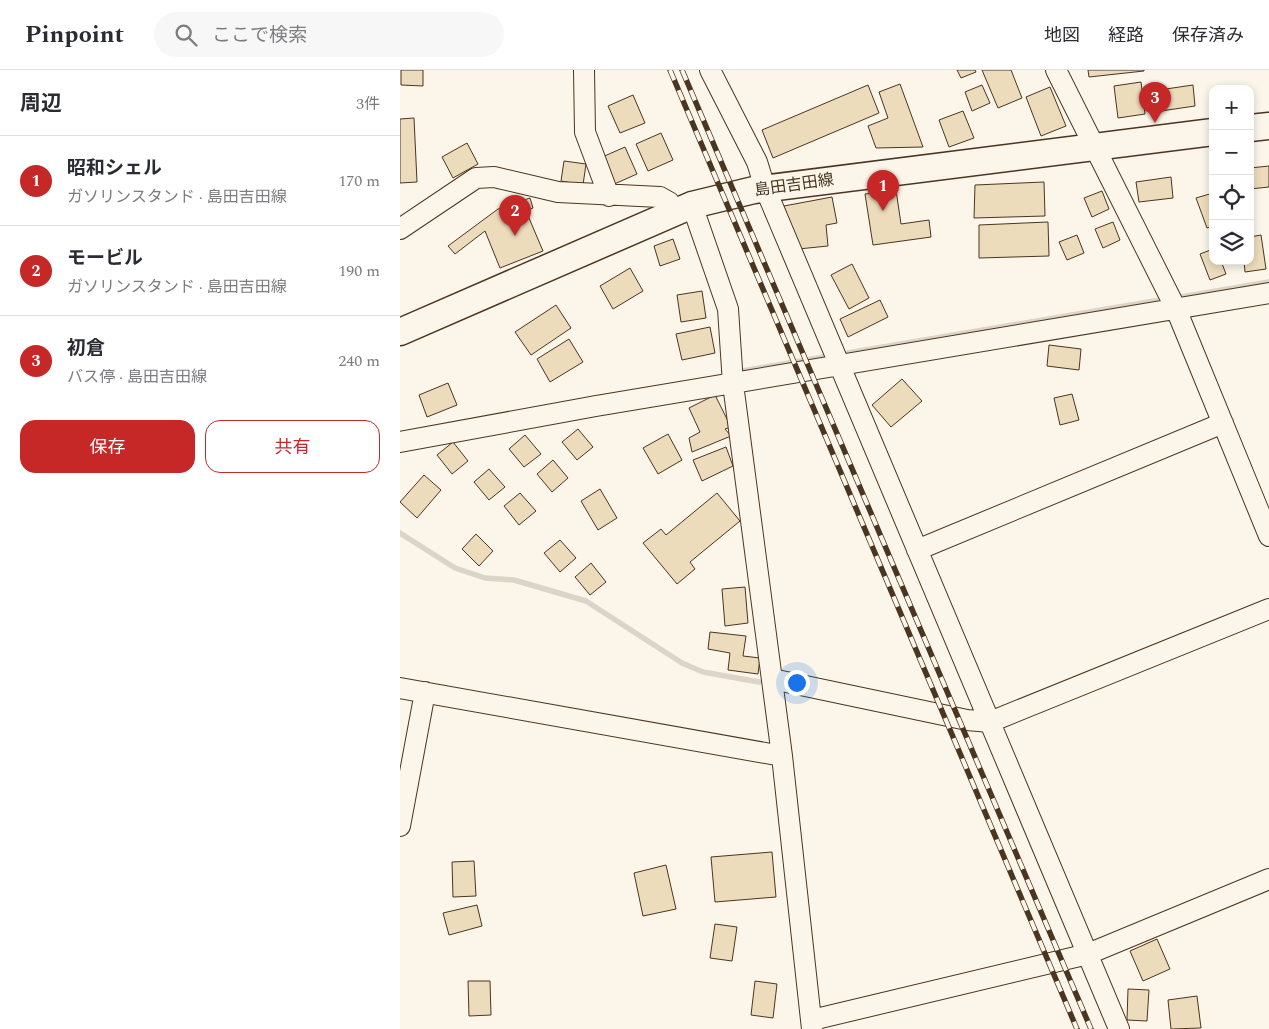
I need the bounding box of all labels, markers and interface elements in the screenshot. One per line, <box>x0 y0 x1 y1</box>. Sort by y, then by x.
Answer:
search box <box>154 12 504 57</box>
text: Pinpoint <box>25 17 124 53</box>
icon: search <box>172 21 200 49</box>
text: ここで検索 <box>212 21 307 50</box>
text: 地図 <box>1044 22 1080 49</box>
text: 経路 <box>1108 22 1144 49</box>
text: 保存済み <box>1172 22 1244 49</box>
pin: 3 <box>1139 82 1171 123</box>
map controls <box>1209 85 1254 265</box>
button: + <box>1209 85 1254 130</box>
text: 周辺 <box>20 88 62 120</box>
text: 3件 <box>356 92 380 116</box>
button: − <box>1209 130 1254 175</box>
text: 昭和シェル <box>67 154 162 183</box>
street label: 島田吉田線 <box>753 168 835 202</box>
text: 1 <box>32 169 40 193</box>
text: 170 m <box>338 169 380 193</box>
pin: 1 <box>867 170 899 211</box>
button: locate <box>1209 175 1254 220</box>
text: ガソリンスタンド · 島田吉田線 <box>67 185 287 209</box>
pin: 2 <box>499 195 531 236</box>
button: layers <box>1209 220 1254 265</box>
text: モービル <box>67 244 143 273</box>
text: 2 <box>32 259 40 283</box>
text: 190 m <box>338 259 380 283</box>
text: ガソリンスタンド · 島田吉田線 <box>67 275 287 299</box>
text: 初倉 <box>67 334 105 363</box>
text: 3 <box>32 349 40 373</box>
text: 240 m <box>338 349 380 373</box>
text: バス停 · 島田吉田線 <box>67 365 207 389</box>
button: 保存 <box>20 420 195 473</box>
button: 共有 <box>205 420 380 473</box>
your location <box>784 670 810 696</box>

